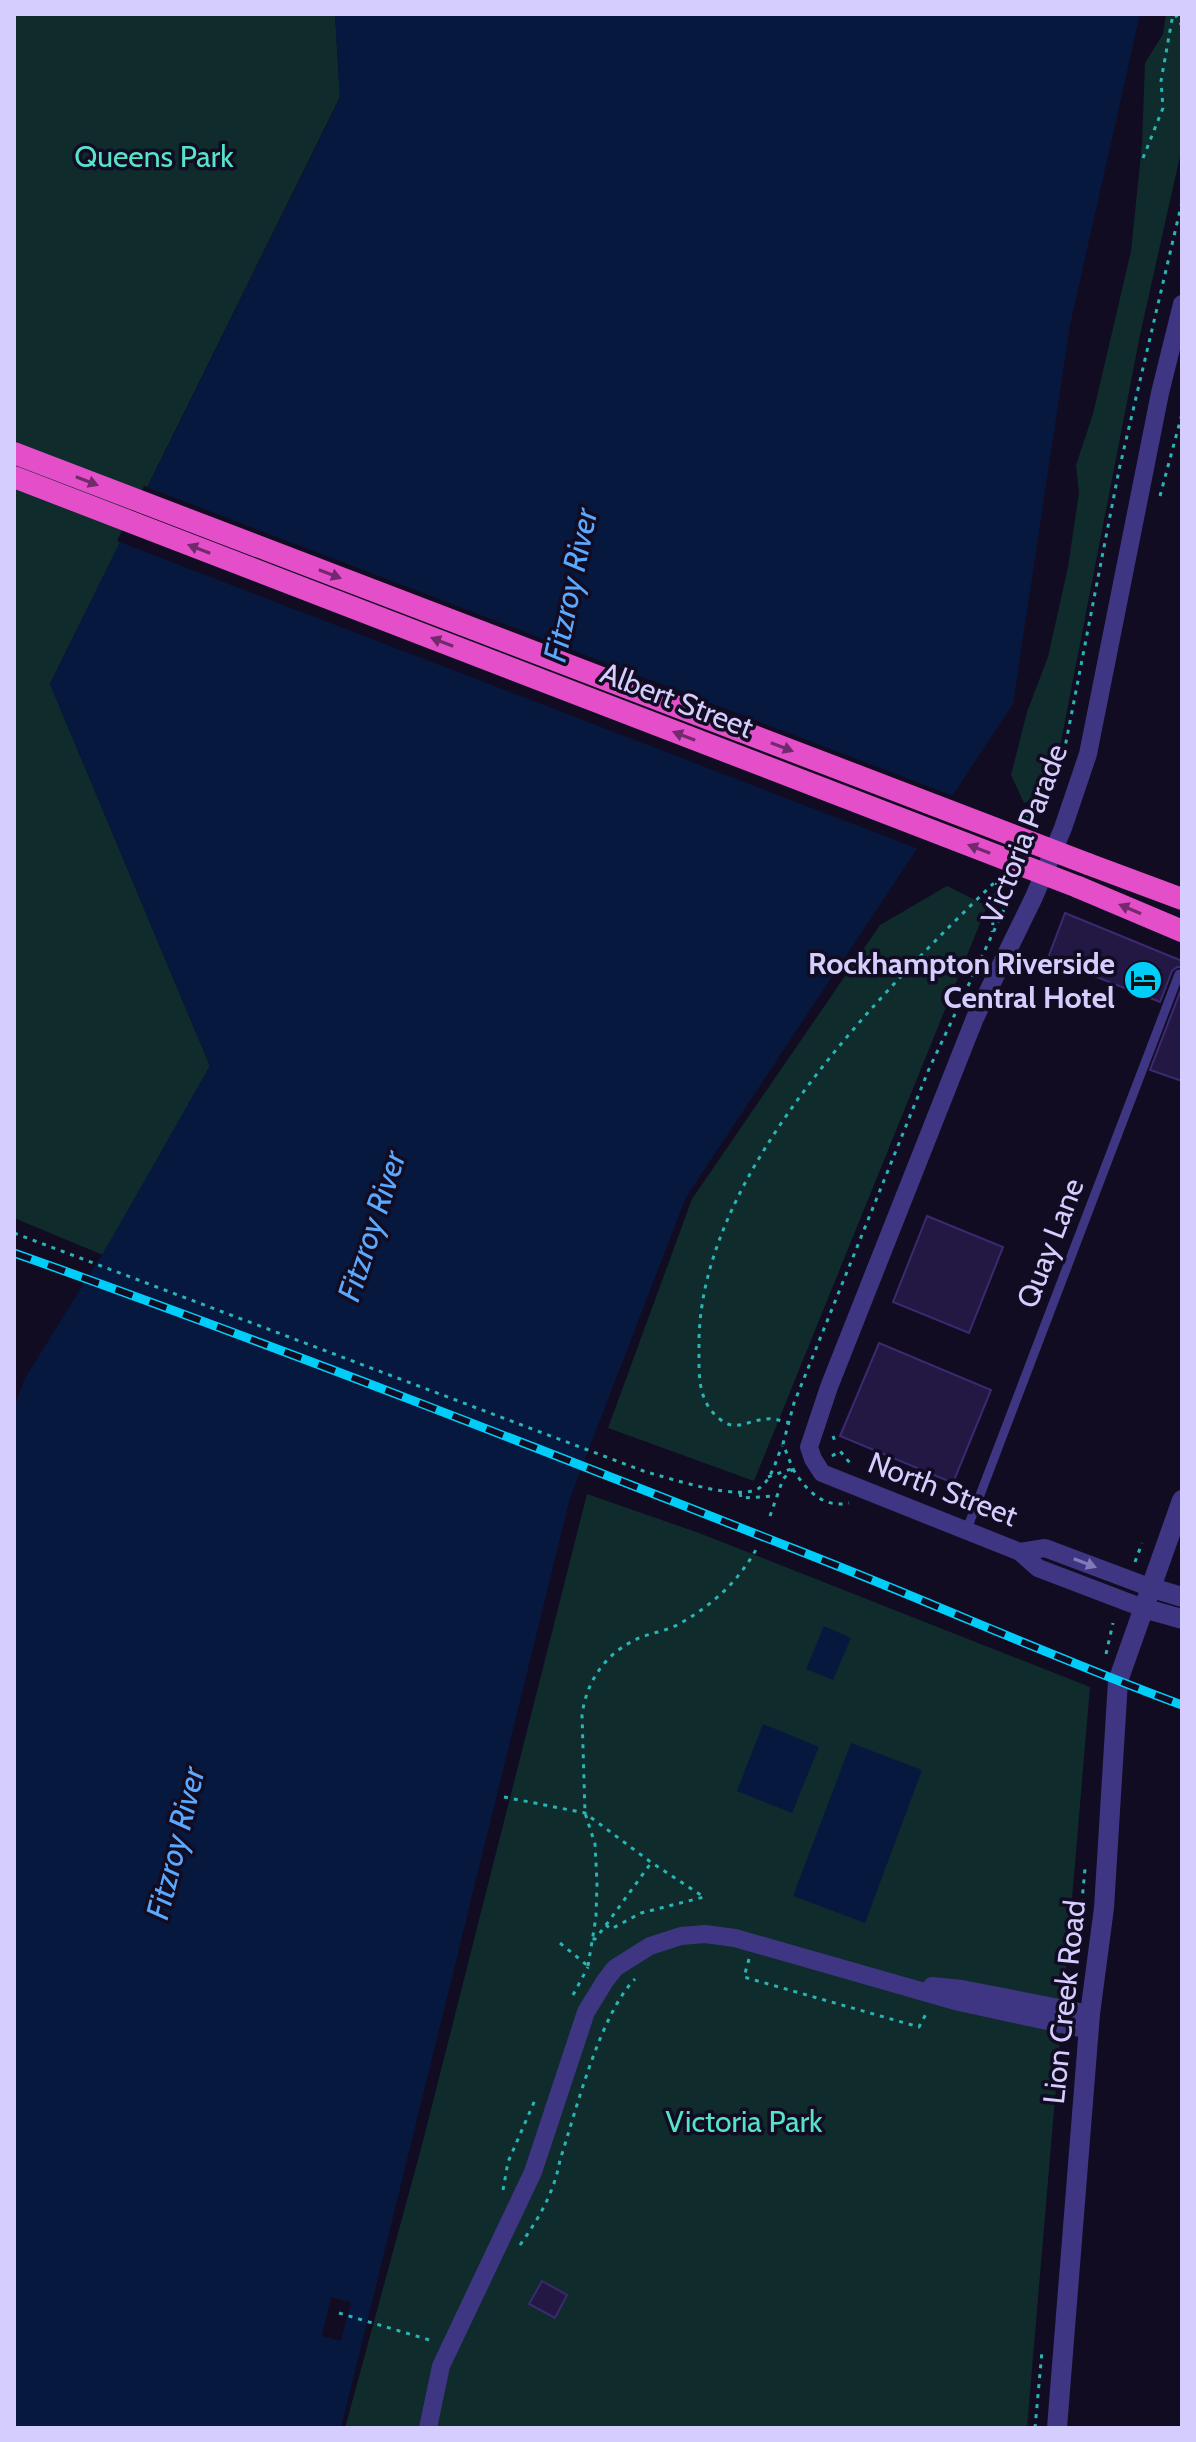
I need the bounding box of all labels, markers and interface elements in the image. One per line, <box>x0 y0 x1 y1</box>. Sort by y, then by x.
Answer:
park label: Queens Park <box>74 138 234 175</box>
one-way arrow <box>75 475 99 488</box>
water label: Fitzroy River <box>535 504 606 665</box>
one-way arrow <box>187 542 211 555</box>
one-way arrow <box>318 568 342 581</box>
one-way arrow <box>430 635 454 648</box>
street label: Albert Street <box>595 654 759 746</box>
one-way arrow <box>672 729 696 742</box>
street label: Victoria Parade <box>973 739 1075 929</box>
one-way arrow <box>770 741 794 754</box>
one-way arrow <box>967 842 991 855</box>
one-way arrow <box>1118 903 1142 916</box>
place label: Rockhampton Riverside Central Hotel <box>808 945 1115 1016</box>
hotel icon: Rockhampton Riverside Central Hotel <box>1122 959 1164 1001</box>
water label: Fitzroy River <box>328 1145 414 1306</box>
street label: Quay Lane <box>1008 1173 1092 1313</box>
street label: North Street <box>863 1444 1023 1534</box>
one-way arrow <box>1073 1557 1097 1570</box>
water label: Fitzroy River <box>137 1762 213 1923</box>
street label: Lion Creek Road <box>1035 1898 1093 2106</box>
park label: Victoria Park <box>665 2103 823 2140</box>

